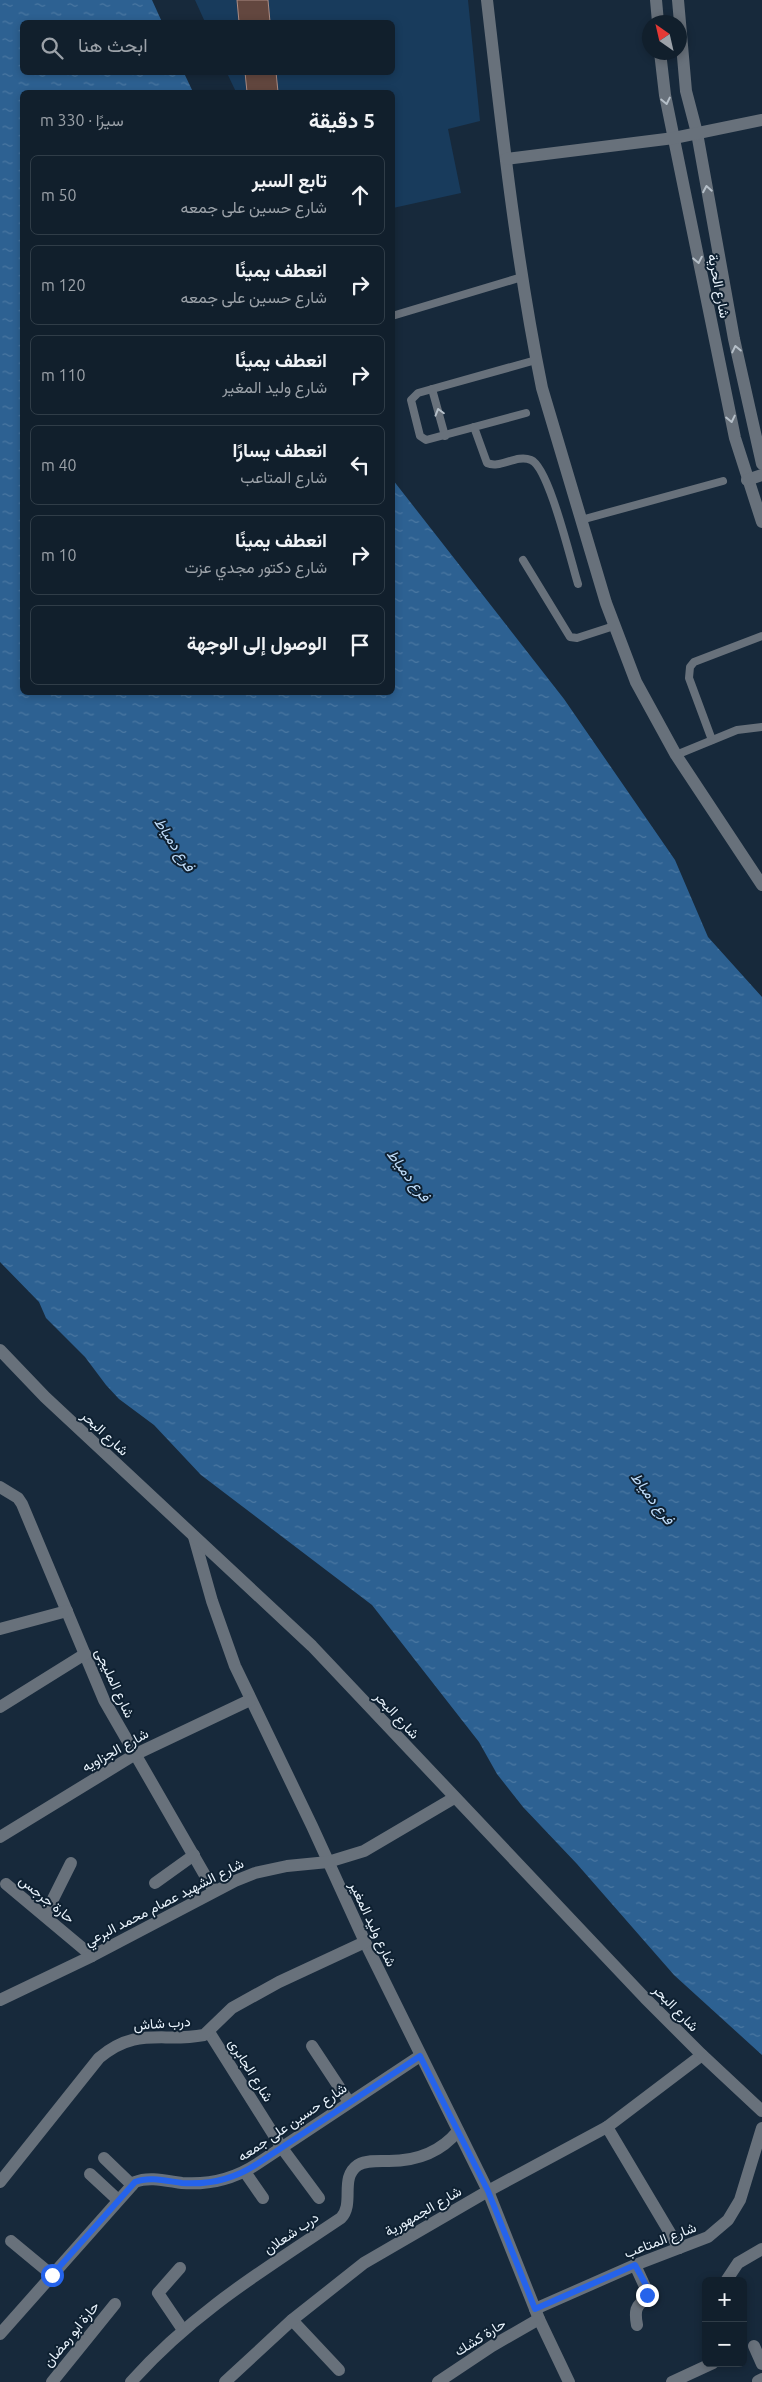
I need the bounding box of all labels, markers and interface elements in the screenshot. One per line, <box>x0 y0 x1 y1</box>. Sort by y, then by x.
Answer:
north arrow <box>642 15 687 60</box>
search box <box>20 20 395 75</box>
icon: search <box>38 34 66 62</box>
text: ابحث هنا <box>78 34 148 56</box>
one-way arrow <box>660 96 671 105</box>
text: 5 دقيقة <box>309 108 375 132</box>
text: سيرًا · 330 m <box>40 111 124 129</box>
text: تابع السير <box>252 169 327 191</box>
icon: ahead <box>346 181 374 209</box>
one-way arrow <box>703 184 713 193</box>
text: 50 m <box>41 186 77 204</box>
text: شارع حسين على جمعه <box>181 198 327 216</box>
street label: شارع الحرية <box>702 252 733 320</box>
one-way arrow <box>693 256 703 264</box>
text: انعطف يمينًا <box>235 259 327 281</box>
icon: right <box>346 271 374 299</box>
text: 120 m <box>41 276 86 294</box>
text: شارع حسين على جمعه <box>181 288 327 306</box>
one-way arrow <box>731 344 742 353</box>
text: انعطف يمينًا <box>235 349 327 371</box>
icon: right <box>346 361 374 389</box>
text: 110 m <box>41 366 86 384</box>
text: شارع وليد المغير <box>222 378 327 396</box>
one-way arrow <box>434 409 444 417</box>
one-way arrow <box>725 415 736 424</box>
text: انعطف يسارًا <box>233 439 327 461</box>
icon: left <box>346 451 374 479</box>
text: 40 m <box>41 456 77 474</box>
text: شارع المتاعب <box>240 468 327 486</box>
text: انعطف يمينًا <box>235 529 327 551</box>
icon: right <box>346 541 374 569</box>
text: 10 m <box>41 546 77 564</box>
text: شارع دكتور مجدي عزت <box>184 558 327 576</box>
icon: arrive <box>346 631 374 659</box>
text: الوصول إلى الوجهة <box>187 632 327 654</box>
water label: فرع دمياط <box>149 814 199 877</box>
water label: فرع دمياط <box>381 1145 435 1207</box>
street label: شارع البحر <box>75 1407 132 1461</box>
water label: فرع دمياط <box>625 1468 679 1530</box>
street label: شارع المليجى <box>89 1646 138 1722</box>
street label: شارع البحر <box>368 1687 423 1744</box>
street label: شارع الجزاويه <box>79 1725 153 1777</box>
street label: شارع الشهيد عصام محمد البرعي <box>82 1855 248 1953</box>
street label: حارة جرجس <box>15 1872 78 1927</box>
street label: شارع وليد المغير <box>343 1878 400 1970</box>
street label: شارع البحر <box>647 1981 702 2037</box>
street label: درب شاش <box>133 2013 191 2034</box>
street label: شارع الجابرى <box>223 2036 277 2106</box>
street label: شارع حسين على جمعه <box>234 2080 351 2167</box>
street label: شارع الجمهورية <box>382 2183 466 2242</box>
street label: درب شعلان <box>260 2209 322 2258</box>
street label: شارع المتاعب <box>622 2219 699 2264</box>
route start <box>41 2264 64 2287</box>
map controls <box>702 2277 747 2367</box>
button: + <box>702 2277 747 2322</box>
route end <box>636 2284 659 2307</box>
street label: حارة ابو رمضان <box>40 2298 103 2371</box>
street label: حارة كشك <box>451 2315 509 2360</box>
button: − <box>702 2322 747 2367</box>

